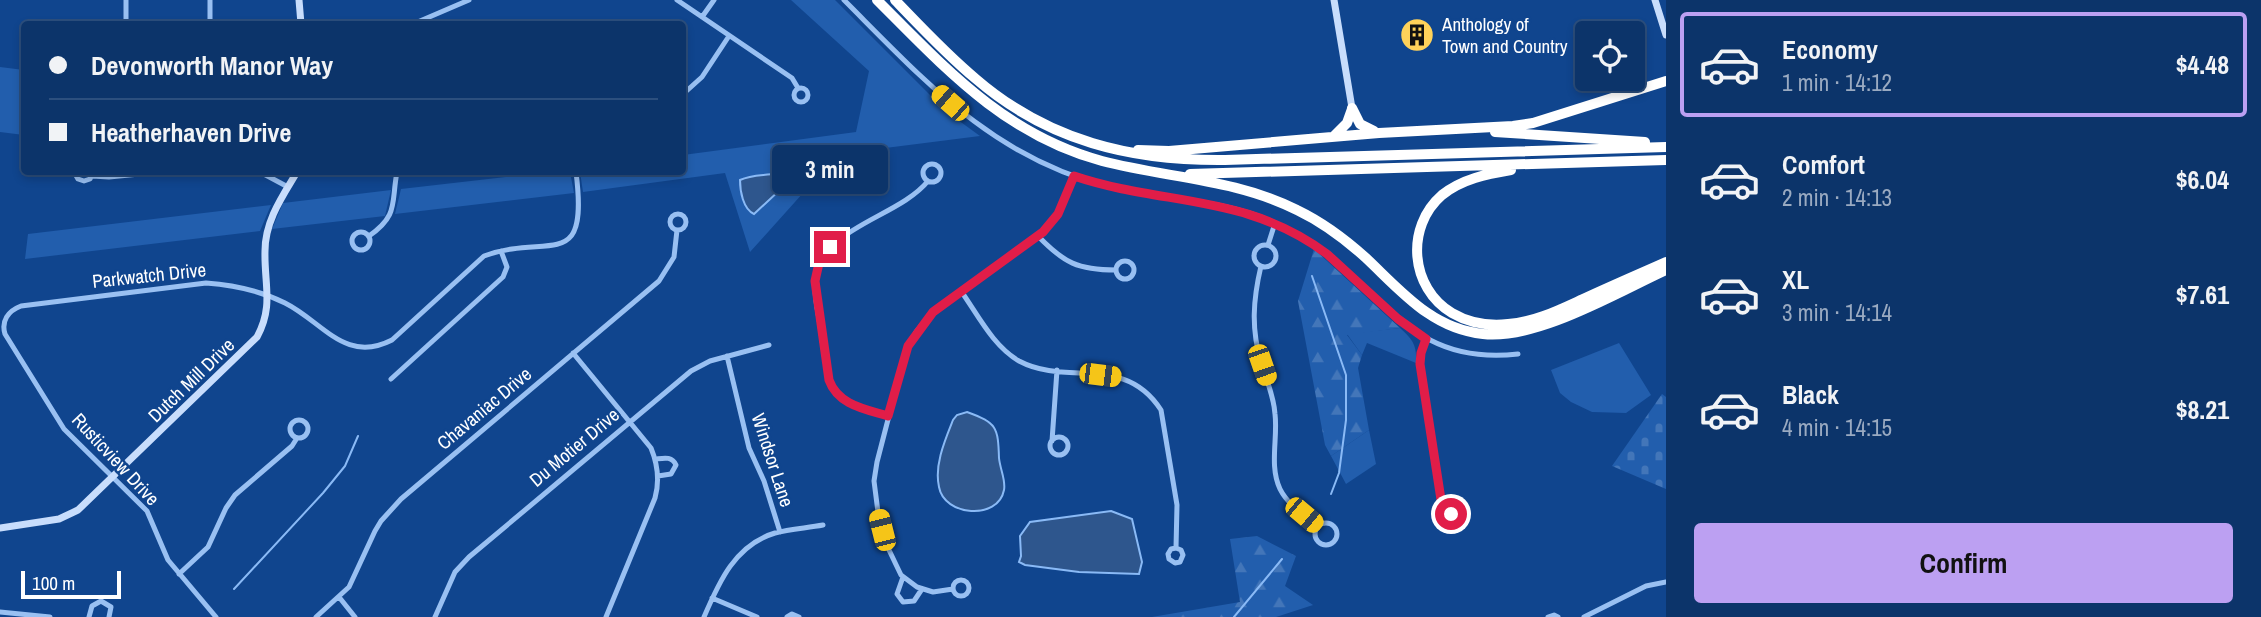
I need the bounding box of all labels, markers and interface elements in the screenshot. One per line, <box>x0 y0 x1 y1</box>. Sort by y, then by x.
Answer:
place label: Anthology of Town and Country <box>1441 11 1568 59</box>
building icon: Anthology of Town and Country <box>1398 16 1436 54</box>
map controls <box>1575 21 1645 91</box>
button: locate <box>1575 21 1645 91</box>
text: Economy <box>1782 32 1878 67</box>
icon: car <box>1698 33 1761 96</box>
text: $4.48 <box>2176 47 2229 82</box>
text: Devonworth Manor Way <box>91 48 333 83</box>
text: 1 min · 14:12 <box>1782 67 1892 98</box>
car <box>928 81 973 125</box>
text: Heatherhaven Drive <box>91 115 291 150</box>
callout: 3 min <box>772 146 888 194</box>
text: Comfort <box>1782 147 1865 182</box>
icon: car <box>1698 148 1761 211</box>
text: 3 min <box>805 154 855 185</box>
text: $6.04 <box>2176 162 2229 197</box>
text: 2 min · 14:13 <box>1782 182 1892 213</box>
route end <box>814 231 846 263</box>
street label: Parkwatch Drive <box>91 256 207 294</box>
text: XL <box>1782 262 1809 297</box>
icon: car <box>1698 263 1761 326</box>
text: $7.61 <box>2176 277 2229 312</box>
text: 3 min · 14:14 <box>1782 297 1892 328</box>
street label: Dutch Mill Drive <box>142 332 240 428</box>
car <box>1246 342 1279 388</box>
street label: Chavaniac Drive <box>431 361 537 455</box>
car <box>1078 362 1123 388</box>
text: Black <box>1782 377 1839 412</box>
icon: car <box>1698 378 1761 441</box>
text: $8.21 <box>2176 392 2229 427</box>
street label: Du Motier Drive <box>524 402 624 492</box>
street label: Rusticview Drive <box>66 407 166 511</box>
street label: Windsor Lane <box>746 410 800 510</box>
text: 4 min · 14:15 <box>1782 412 1892 443</box>
car <box>1282 493 1327 537</box>
route start <box>1435 498 1467 530</box>
car <box>867 507 898 553</box>
button: Confirm <box>1694 523 2233 603</box>
scale bar <box>21 568 121 600</box>
text: 100 m <box>32 570 75 596</box>

